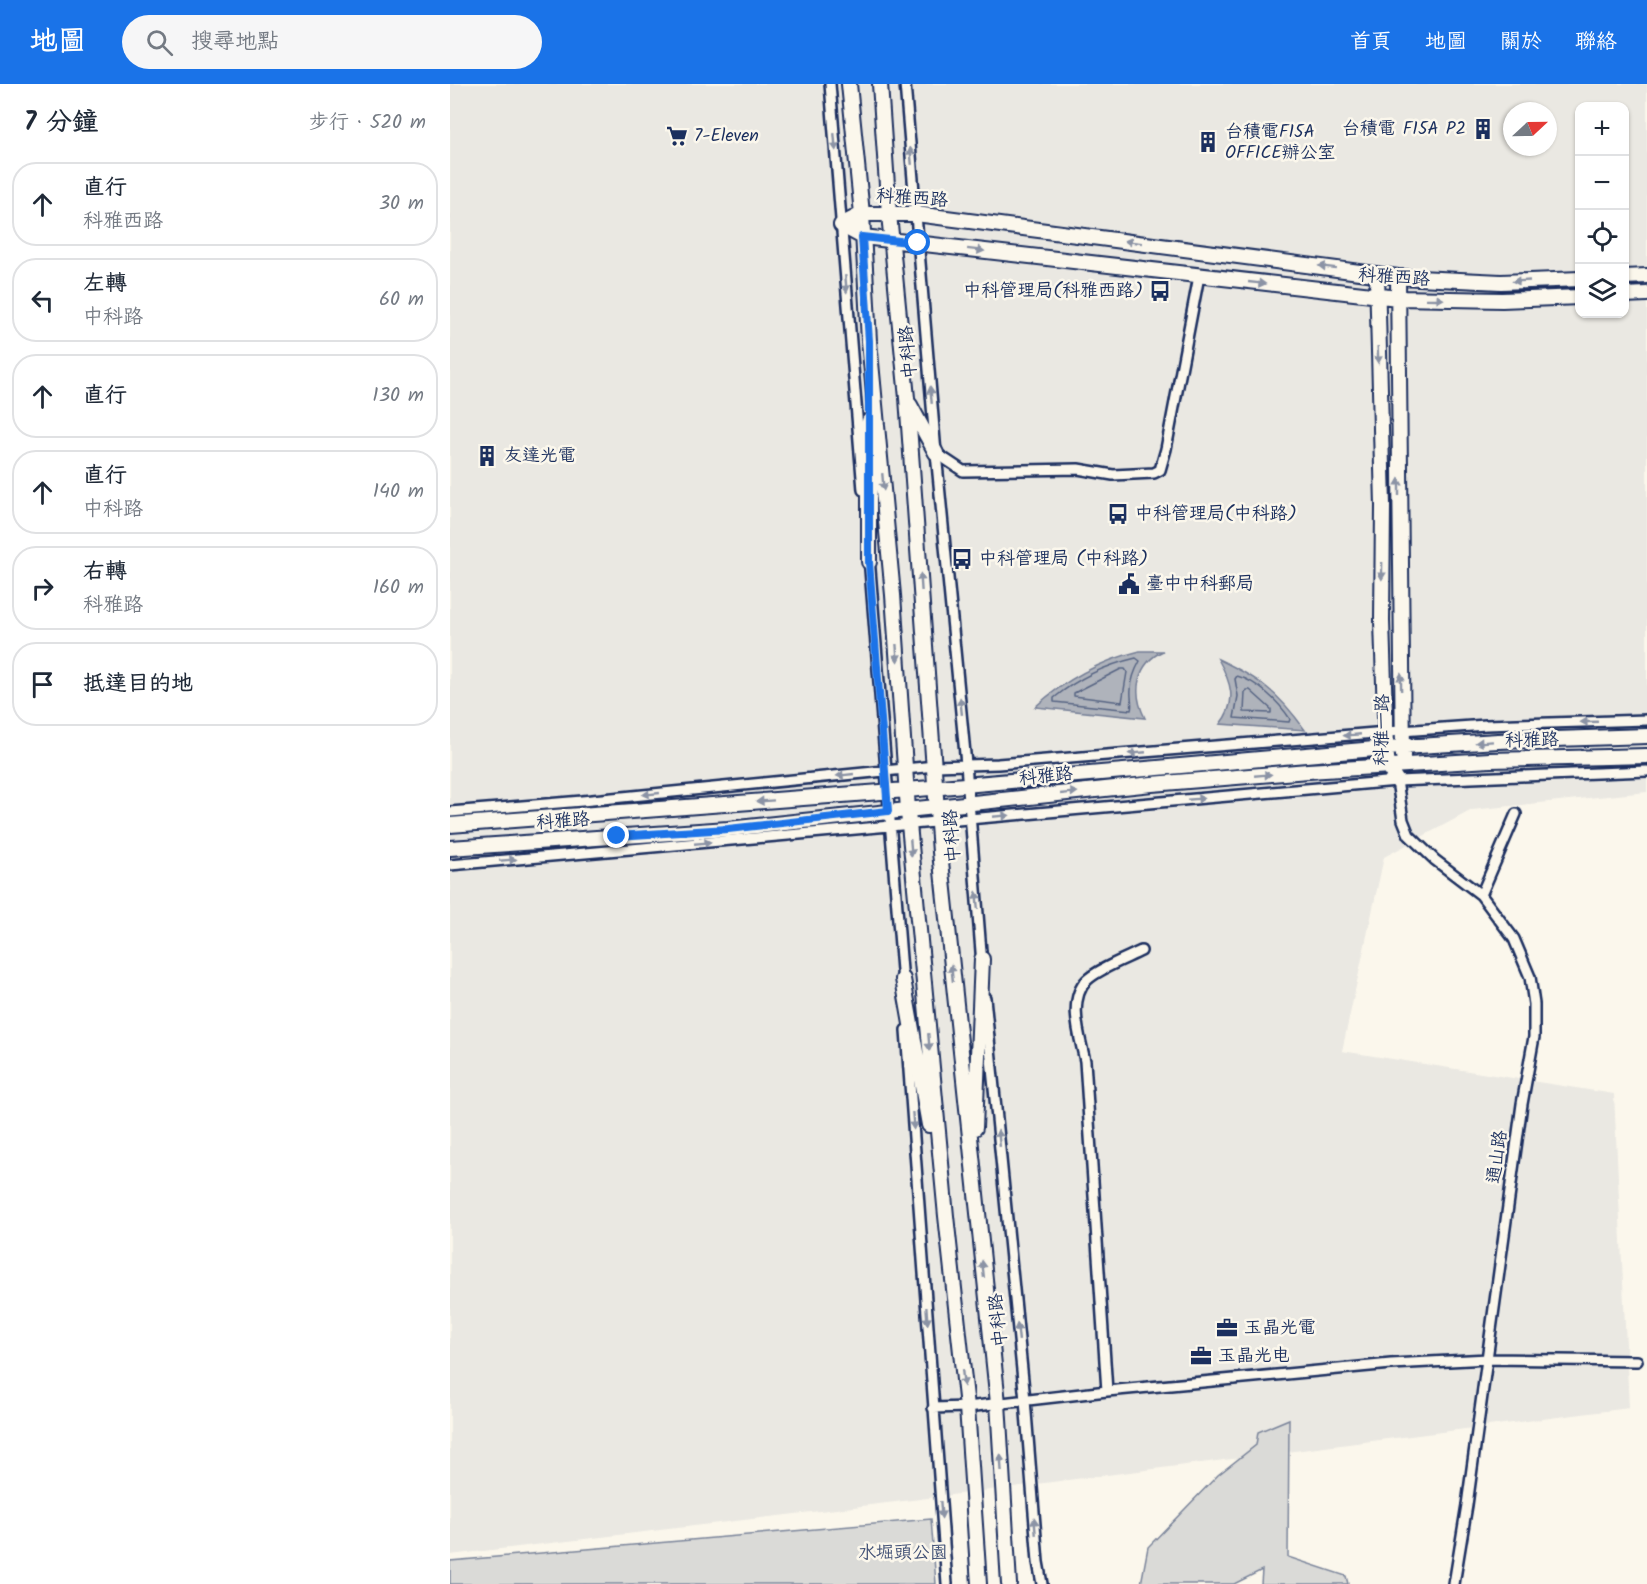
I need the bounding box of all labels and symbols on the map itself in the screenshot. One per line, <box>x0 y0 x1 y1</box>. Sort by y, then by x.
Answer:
north arrow <box>1503 102 1557 156</box>
place label: 台積電 F15A P2 <box>1342 115 1466 144</box>
building icon: 台積電 F15A P2 <box>1471 117 1495 141</box>
place label: 台積電F15A OFFICE辦公室 <box>1225 118 1336 168</box>
place label: 7-Eleven <box>694 122 759 151</box>
supermarket icon: 7-Eleven <box>665 124 689 148</box>
building icon: 台積電F15A OFFICE辦公室 <box>1196 130 1220 154</box>
one-way arrow <box>830 133 839 152</box>
one-way arrow <box>906 146 916 165</box>
street label: 科雅西路 <box>875 182 949 216</box>
route start <box>904 229 930 255</box>
one-way arrow <box>1124 238 1143 247</box>
one-way arrow <box>967 245 986 255</box>
street label: 科雅西路 <box>1357 261 1431 295</box>
one-way arrow <box>1317 263 1336 272</box>
one-way arrow <box>841 274 851 293</box>
place label: 中科管理局(科雅西路) <box>963 277 1143 306</box>
one-way arrow <box>1512 277 1531 286</box>
one-way arrow <box>1247 278 1266 288</box>
bus stop icon: 中科管理局(科雅西路) <box>1148 279 1172 303</box>
one-way arrow <box>1425 294 1444 304</box>
street label: 中科路 <box>892 324 926 380</box>
one-way arrow <box>1374 345 1383 364</box>
one-way arrow <box>926 386 936 405</box>
place label: 友達光電 <box>504 442 576 471</box>
building icon: 友達光電 <box>475 444 499 468</box>
one-way arrow <box>878 473 888 492</box>
one-way arrow <box>1395 478 1404 497</box>
place label: 中科管理局(中科路) <box>1135 500 1297 529</box>
bus stop icon: 中科管理局(中科路) <box>1106 502 1130 526</box>
place label: 中科管理局 (中科路) <box>979 545 1148 574</box>
bus stop icon: 中科管理局 (中科路) <box>950 547 974 571</box>
one-way arrow <box>1377 561 1387 580</box>
place label: 臺中中科郵局 <box>1146 570 1254 599</box>
one-way arrow <box>916 572 926 591</box>
public building icon: 臺中中科郵局 <box>1117 572 1141 596</box>
one-way arrow <box>893 644 902 663</box>
one-way arrow <box>1397 673 1406 692</box>
street label: 科雅一路 <box>1368 694 1398 766</box>
one-way arrow <box>956 696 966 715</box>
one-way arrow <box>1579 717 1598 726</box>
street label: 科雅路 <box>1505 726 1559 756</box>
one-way arrow <box>1342 730 1361 740</box>
one-way arrow <box>1474 737 1493 747</box>
one-way arrow <box>1127 748 1146 758</box>
street label: 科雅路 <box>1018 760 1074 794</box>
one-way arrow <box>836 770 855 780</box>
one-way arrow <box>1254 770 1273 780</box>
one-way arrow <box>1060 788 1079 798</box>
one-way arrow <box>642 789 661 799</box>
one-way arrow <box>1186 794 1205 804</box>
one-way arrow <box>755 796 774 806</box>
street label: 科雅路 <box>535 806 591 838</box>
street label: 中科路 <box>937 808 969 864</box>
one-way arrow <box>992 811 1011 821</box>
route end <box>603 822 629 848</box>
one-way arrow <box>906 838 916 857</box>
one-way arrow <box>693 839 712 848</box>
one-way arrow <box>499 855 518 865</box>
one-way arrow <box>972 891 982 910</box>
one-way arrow <box>947 964 957 983</box>
one-way arrow <box>924 1032 934 1051</box>
one-way arrow <box>908 1112 918 1131</box>
one-way arrow <box>994 1128 1004 1147</box>
street label: 通山路 <box>1480 1128 1516 1186</box>
one-way arrow <box>978 1259 988 1278</box>
street label: 中科路 <box>982 1292 1016 1348</box>
one-way arrow <box>922 1306 931 1325</box>
place label: 玉晶光電 <box>1244 1314 1316 1343</box>
office icon: 玉晶光電 <box>1215 1316 1239 1340</box>
one-way arrow <box>1013 1322 1023 1341</box>
place label: 玉晶光电 <box>1218 1342 1290 1371</box>
office icon: 玉晶光电 <box>1189 1344 1213 1368</box>
one-way arrow <box>959 1369 968 1388</box>
one-way arrow <box>997 1453 1006 1472</box>
one-way arrow <box>936 1501 946 1520</box>
one-way arrow <box>1030 1516 1040 1535</box>
park label: 水堀頭公園 <box>858 1539 948 1568</box>

